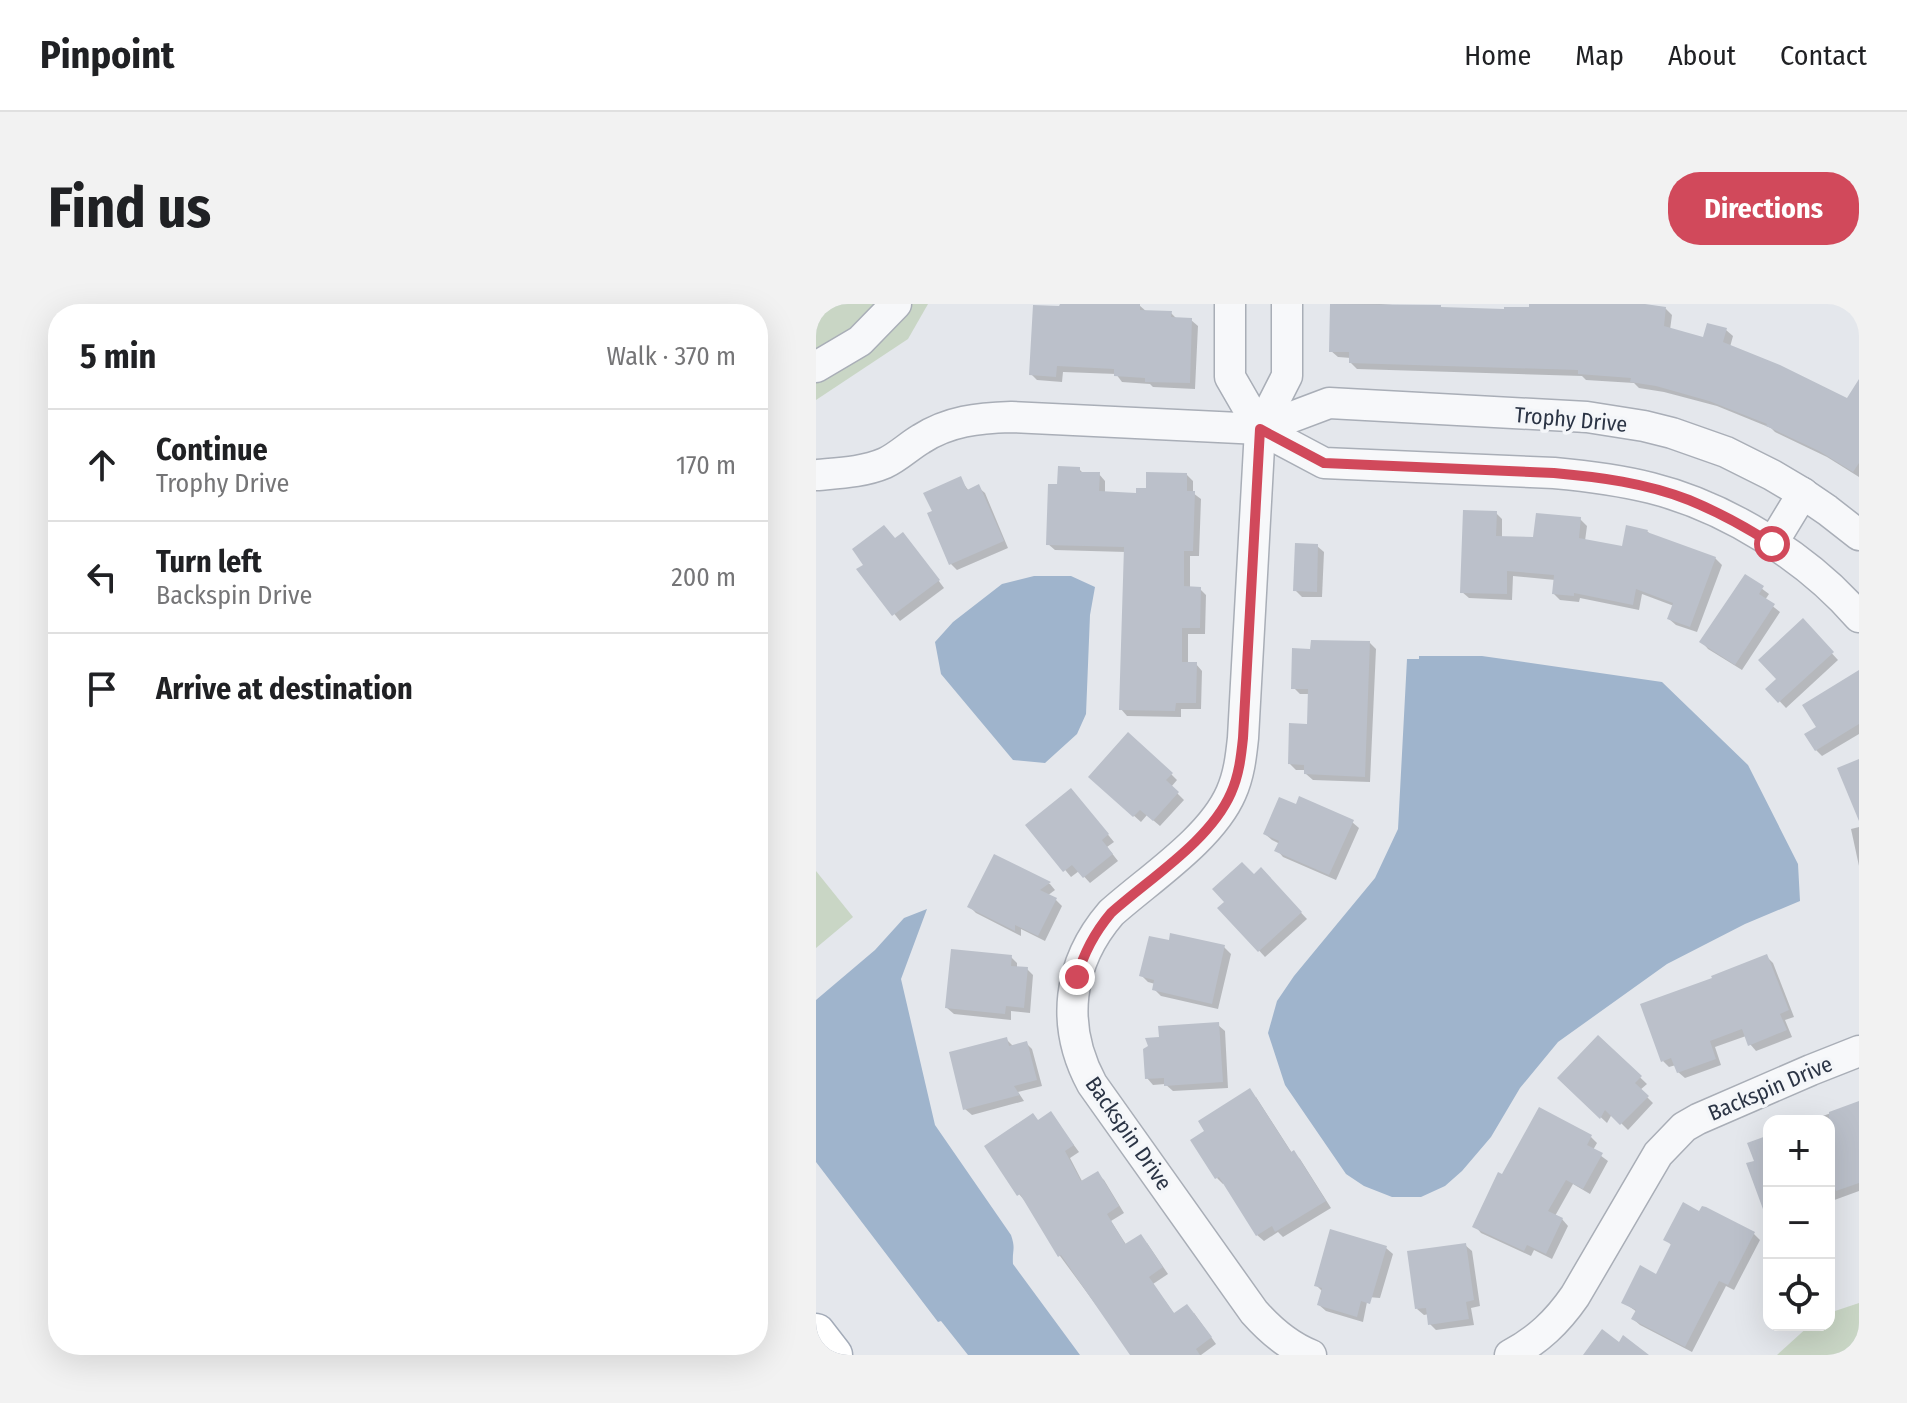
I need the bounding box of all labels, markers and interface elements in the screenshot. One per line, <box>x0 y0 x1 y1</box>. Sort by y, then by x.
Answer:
text: Pinpoint <box>40 32 174 78</box>
text: Home <box>1464 39 1531 72</box>
text: Map <box>1575 39 1624 72</box>
text: About <box>1668 39 1736 72</box>
text: Contact <box>1780 39 1867 72</box>
button: Directions <box>1668 172 1859 245</box>
text: Find us <box>48 175 211 242</box>
text: 5 min <box>80 336 156 377</box>
text: Walk · 370 m <box>607 341 736 372</box>
street label: Trophy Drive <box>1514 401 1628 438</box>
text: Continue <box>156 432 268 468</box>
icon: ahead <box>80 443 124 487</box>
text: 170 m <box>676 450 736 481</box>
text: Trophy Drive <box>156 468 289 499</box>
route start <box>1754 526 1790 562</box>
text: Turn left <box>156 544 262 580</box>
icon: left <box>80 555 124 599</box>
text: 200 m <box>671 562 736 593</box>
text: Backspin Drive <box>156 580 312 611</box>
icon: arrive <box>80 667 124 711</box>
text: Arrive at destination <box>156 671 413 707</box>
route end <box>1059 959 1095 995</box>
street label: Backspin Drive <box>1704 1050 1836 1127</box>
street label: Backspin Drive <box>1080 1071 1178 1195</box>
map controls <box>1763 1115 1835 1331</box>
button: + <box>1763 1115 1835 1187</box>
button: − <box>1763 1187 1835 1259</box>
button: locate <box>1763 1259 1835 1331</box>

